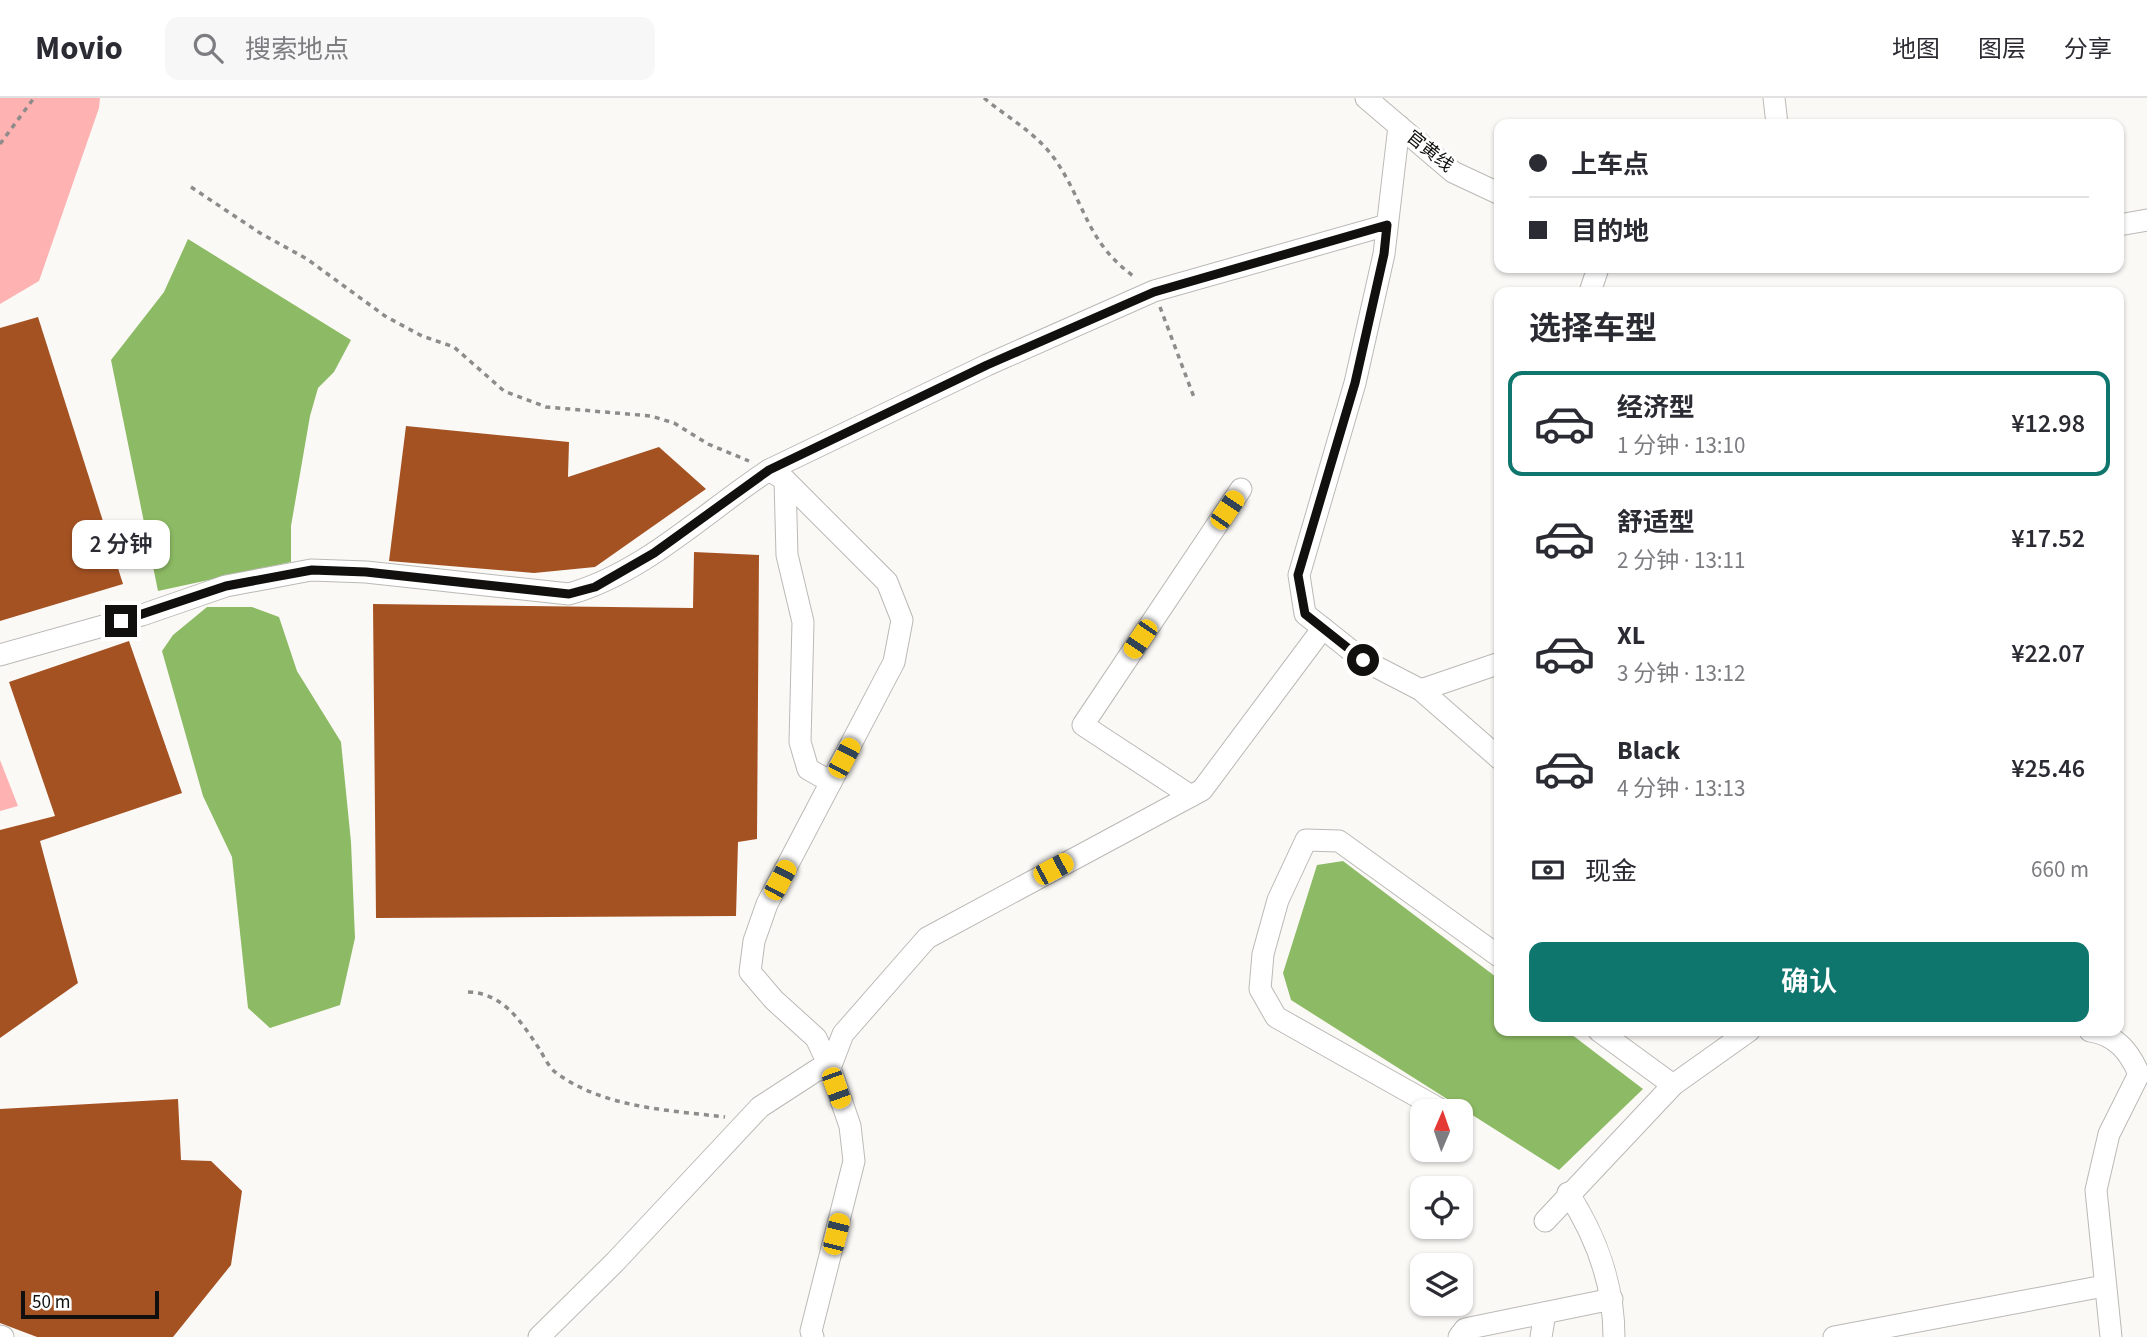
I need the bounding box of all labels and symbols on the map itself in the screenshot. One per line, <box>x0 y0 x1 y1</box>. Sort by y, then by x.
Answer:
street label: 官黄线 <box>1401 125 1459 178</box>
car <box>1207 487 1248 533</box>
callout: 2 分钟 <box>72 519 170 568</box>
route end <box>105 605 137 637</box>
car <box>1120 616 1161 662</box>
route start <box>1347 644 1379 676</box>
car <box>825 735 864 781</box>
car <box>1030 850 1077 888</box>
car <box>761 857 800 903</box>
car <box>819 1065 854 1111</box>
north arrow <box>1410 1099 1474 1162</box>
car <box>821 1211 852 1257</box>
scale bar <box>21 1288 159 1320</box>

